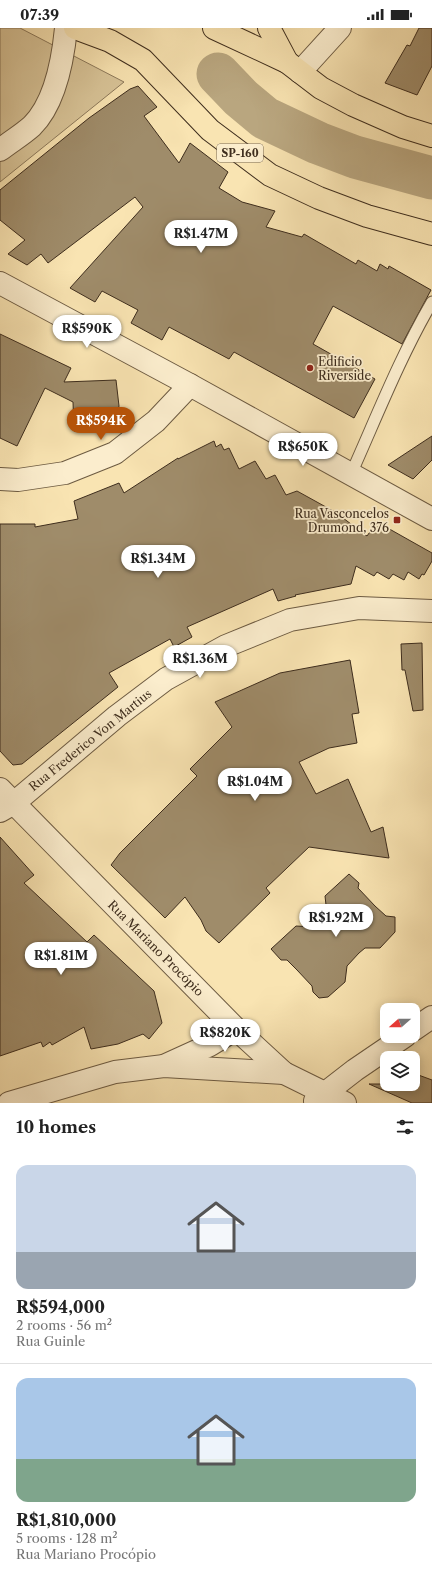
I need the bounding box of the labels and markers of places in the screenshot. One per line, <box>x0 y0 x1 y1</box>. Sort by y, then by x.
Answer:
pin: R$1.47M <box>164 220 238 254</box>
pin: R$590K <box>54 315 120 349</box>
place label: Edificio Riverside <box>318 354 371 383</box>
marker: Edificio Riverside <box>305 363 315 373</box>
pin: R$594K <box>68 407 134 441</box>
pin: R$650K <box>270 433 336 467</box>
place label: Rua Vasconcelos Drumond, 376 <box>294 506 389 535</box>
marker: Rua Vasconcelos Drumond, 376 <box>392 515 402 525</box>
pin: R$1.34M <box>121 545 195 579</box>
pin: R$1.36M <box>163 645 237 679</box>
pin: R$1.04M <box>218 768 292 802</box>
pin: R$1.92M <box>299 904 373 938</box>
pin: R$1.81M <box>24 942 98 976</box>
pin: R$820K <box>192 1019 258 1053</box>

